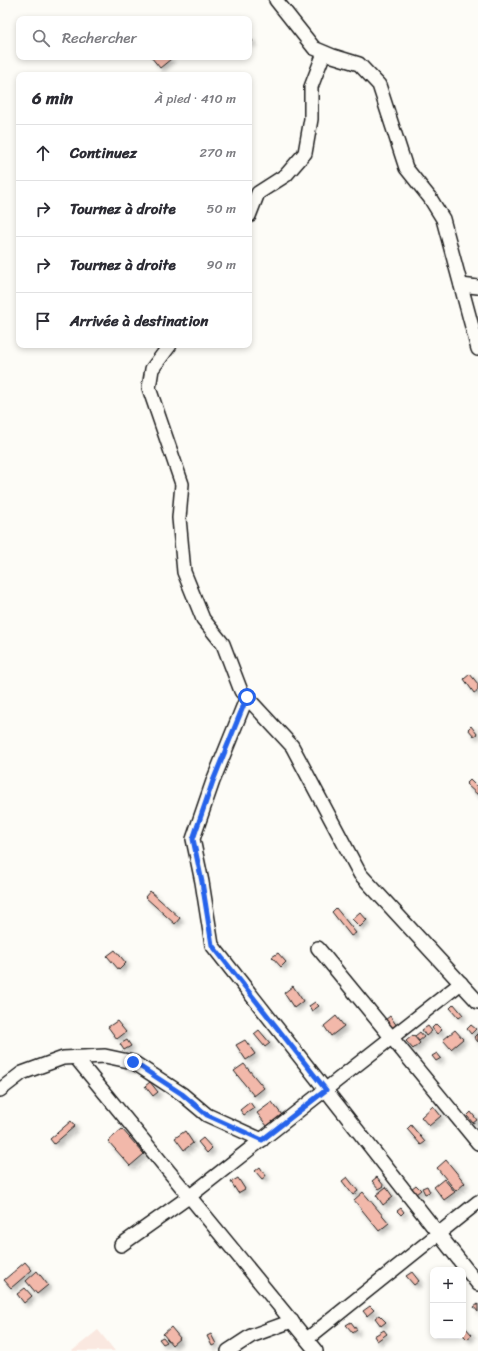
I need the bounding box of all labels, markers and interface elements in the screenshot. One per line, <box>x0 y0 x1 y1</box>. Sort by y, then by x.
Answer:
search box <box>16 16 252 60</box>
text: Rechercher <box>62 25 137 51</box>
icon: search <box>30 27 52 49</box>
text: 6 min <box>32 83 73 113</box>
text: À pied · 410 m <box>155 87 236 110</box>
text: Continuez <box>70 140 137 166</box>
text: 270 m <box>199 141 236 164</box>
icon: ahead <box>32 142 54 164</box>
text: Tournez à droite <box>70 196 176 222</box>
text: 50 m <box>206 197 236 220</box>
icon: right <box>32 198 54 220</box>
text: Tournez à droite <box>70 252 176 278</box>
text: 90 m <box>206 253 236 276</box>
icon: right <box>32 254 54 276</box>
text: Arrivée à destination <box>70 308 208 334</box>
icon: arrive <box>32 310 54 332</box>
route start <box>238 688 256 706</box>
route end <box>124 1053 142 1071</box>
map controls <box>430 1267 466 1339</box>
button: + <box>430 1267 466 1303</box>
button: − <box>430 1303 466 1339</box>

